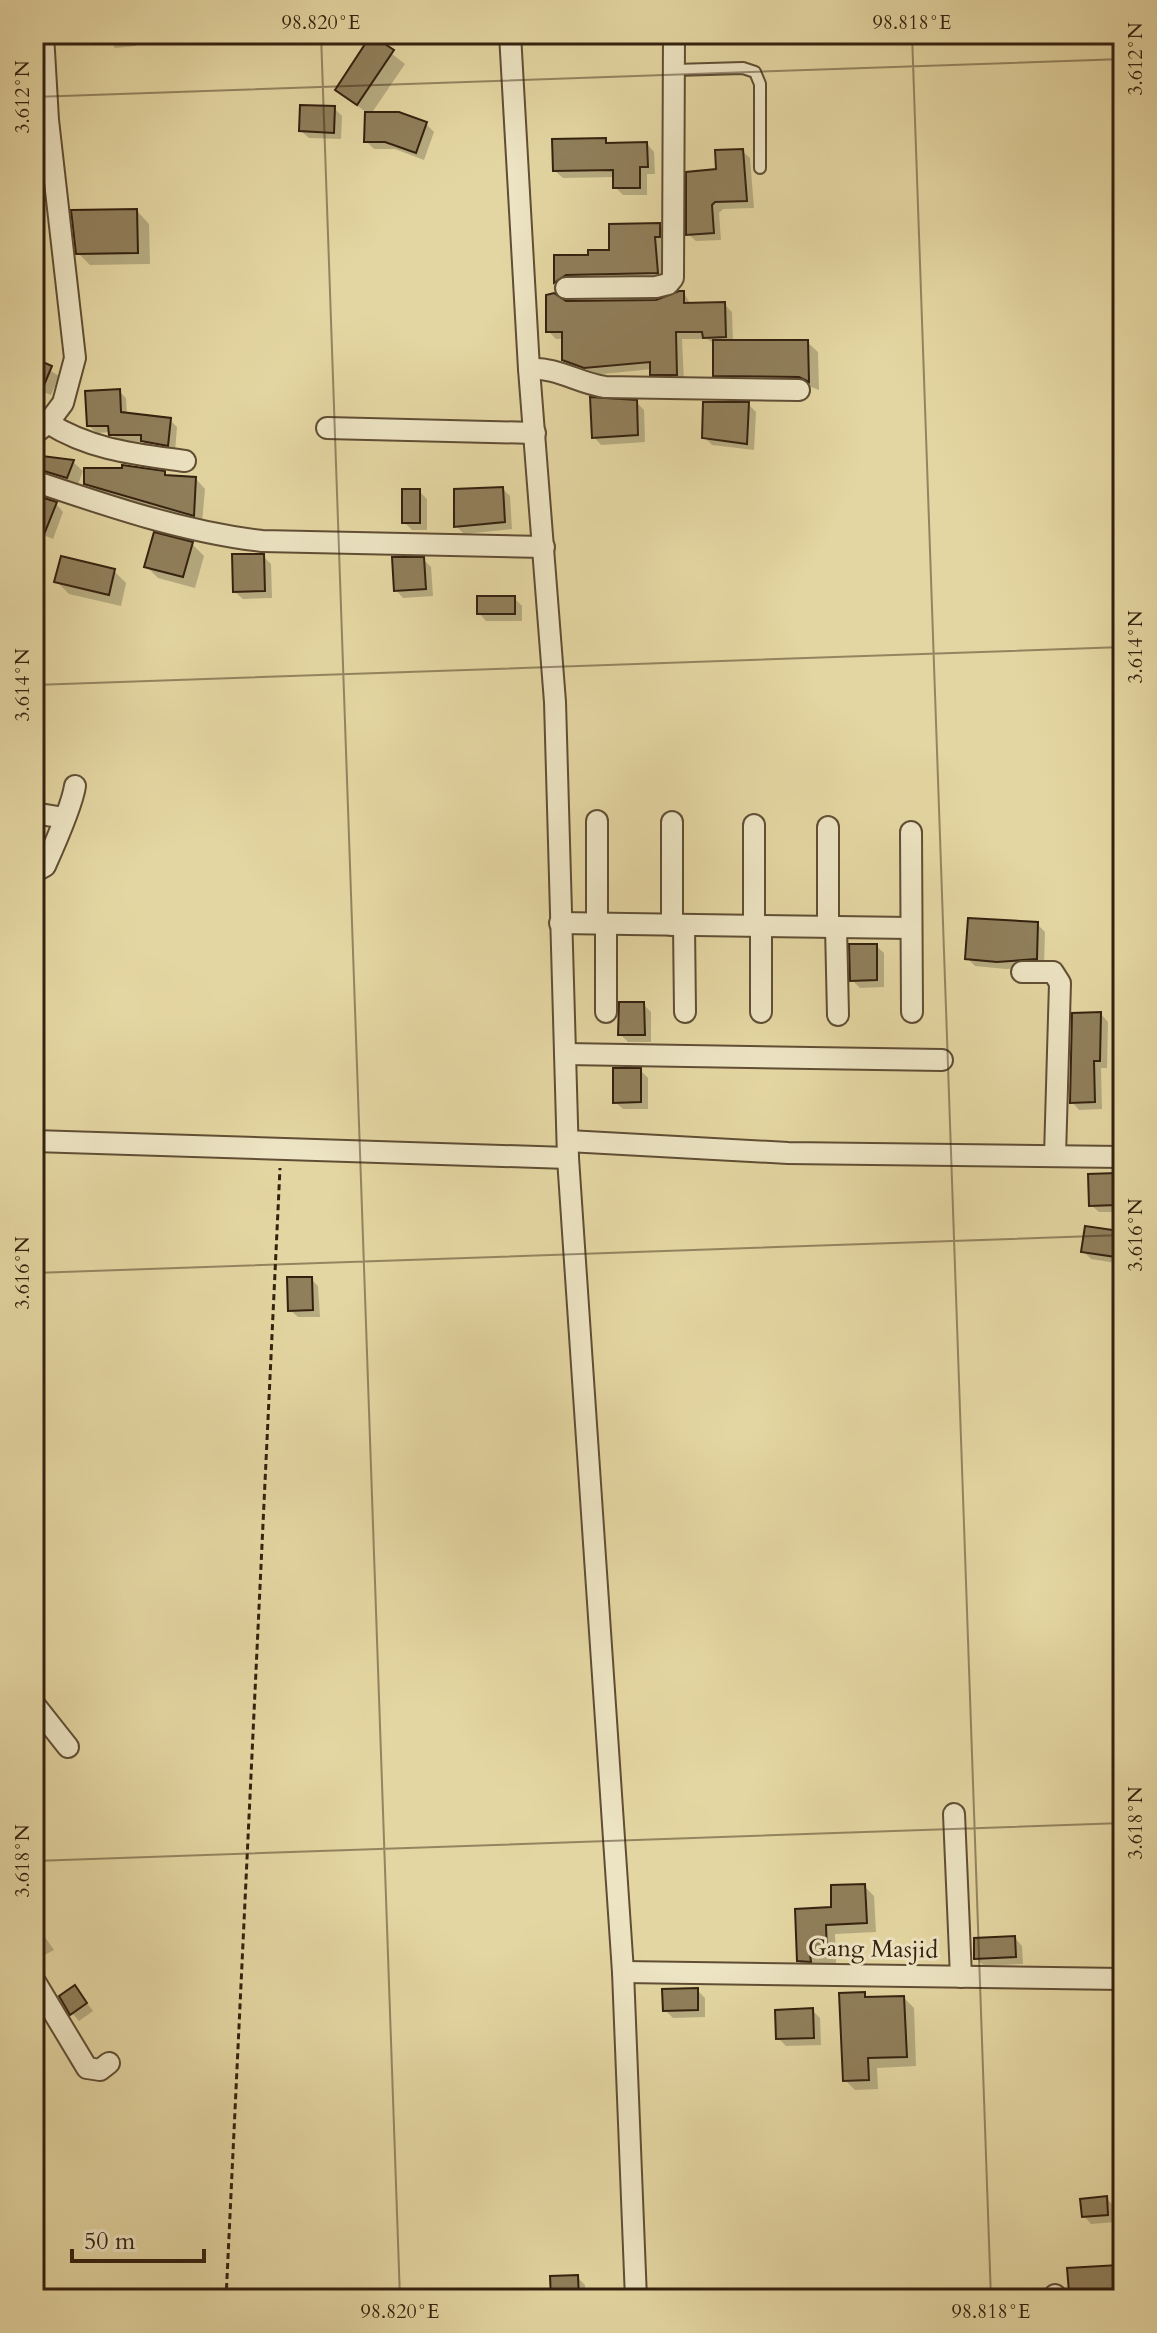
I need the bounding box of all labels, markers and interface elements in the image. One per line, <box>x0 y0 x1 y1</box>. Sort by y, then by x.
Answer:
text: 98.820°E <box>282 9 360 36</box>
text: 98.818°E <box>873 9 951 36</box>
text: 3.612°N <box>1122 22 1149 96</box>
text: 3.612°N <box>9 60 36 134</box>
text: 3.614°N <box>1122 610 1149 684</box>
text: 3.614°N <box>9 648 36 722</box>
text: 3.616°N <box>1122 1198 1149 1272</box>
text: 3.616°N <box>9 1236 36 1310</box>
text: 3.618°N <box>1122 1786 1149 1860</box>
text: 3.618°N <box>9 1824 36 1898</box>
street label: Gang Masjid <box>808 1931 939 1967</box>
scale bar <box>72 2213 204 2263</box>
text: 50 m <box>84 2225 136 2258</box>
text: 98.820°E <box>361 2298 439 2325</box>
text: 98.818°E <box>952 2298 1030 2325</box>

